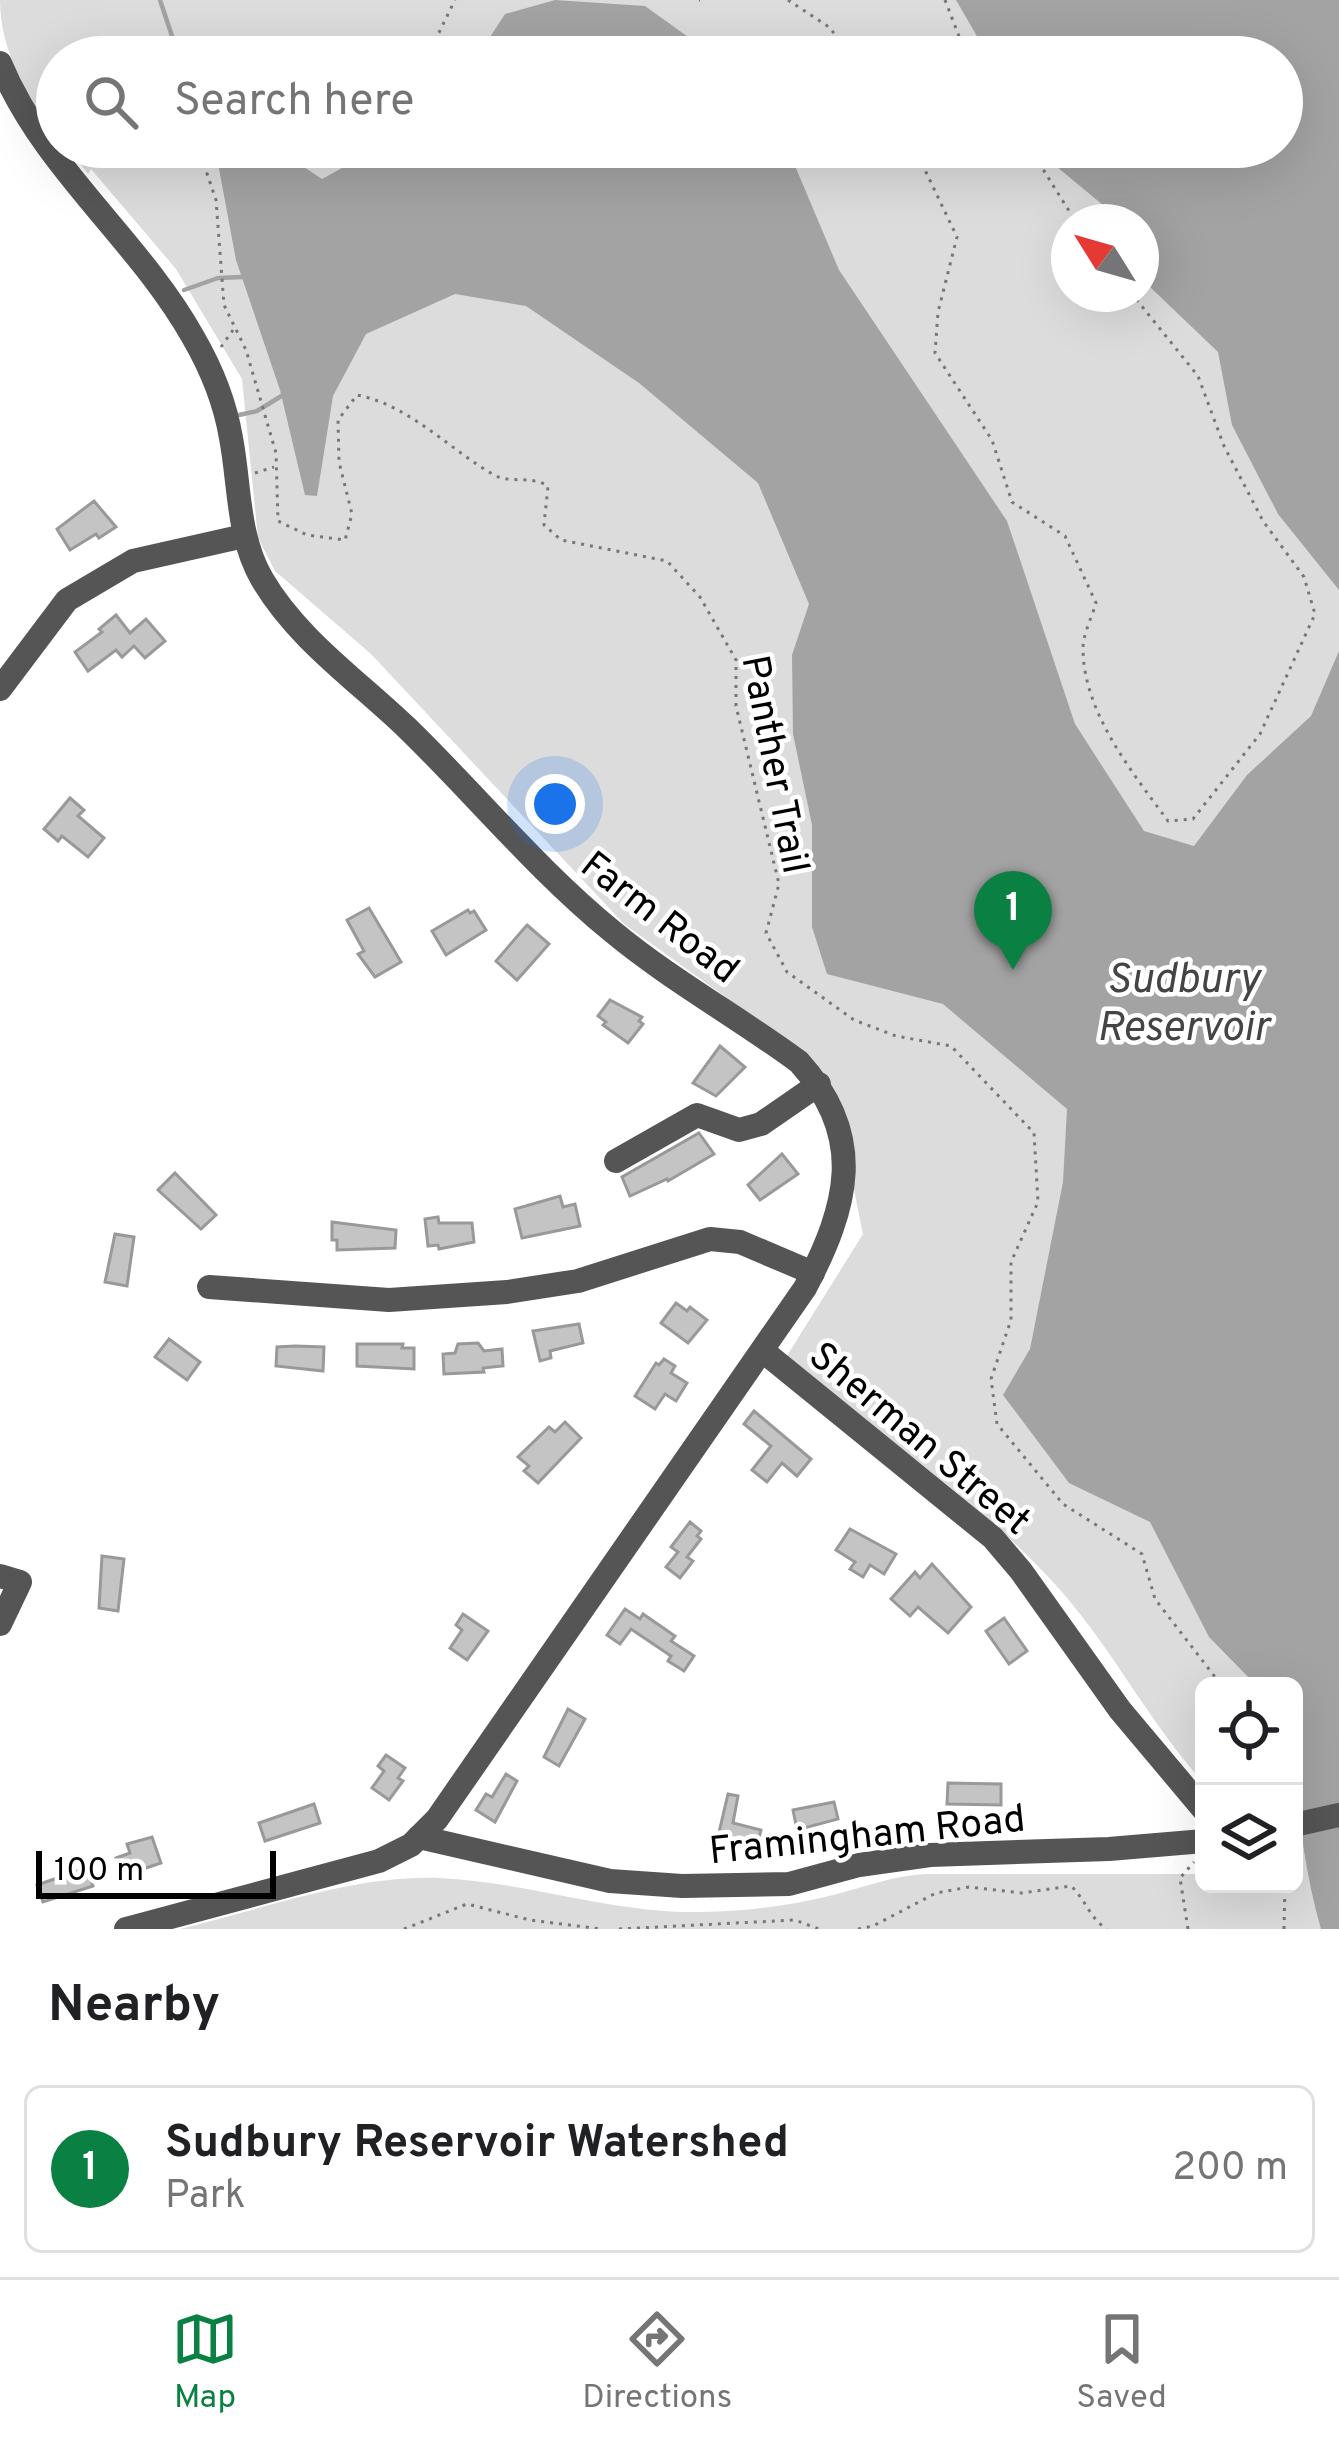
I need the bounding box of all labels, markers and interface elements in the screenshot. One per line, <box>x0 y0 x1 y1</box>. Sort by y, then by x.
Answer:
search box <box>36 36 1303 168</box>
icon: search <box>78 69 144 135</box>
text: Search here <box>174 74 414 131</box>
north arrow <box>1051 204 1159 312</box>
street label: Panther Trail <box>727 652 818 878</box>
your location <box>525 774 585 834</box>
street label: Farm Road <box>569 843 747 997</box>
pin: 1 <box>974 871 1052 970</box>
water label: Sudbury Reservoir <box>1097 955 1272 1056</box>
street label: Sherman Street <box>797 1333 1039 1548</box>
map controls <box>1195 1677 1303 1893</box>
button: locate <box>1195 1677 1303 1785</box>
button: layers <box>1195 1785 1303 1893</box>
street label: Framingham Road <box>707 1797 1028 1878</box>
scale bar <box>36 1845 276 1898</box>
text: 100 m <box>54 1851 144 1893</box>
text: Nearby <box>48 1975 220 2040</box>
text: Sudbury Reservoir Watershed <box>165 2116 789 2173</box>
text: 1 <box>82 2145 98 2194</box>
text: 200 m <box>1172 2145 1288 2194</box>
text: Park <box>165 2173 246 2222</box>
tab: Map <box>172 2306 238 2420</box>
tab: Directions <box>582 2306 732 2420</box>
tab: Saved <box>1076 2306 1167 2420</box>

